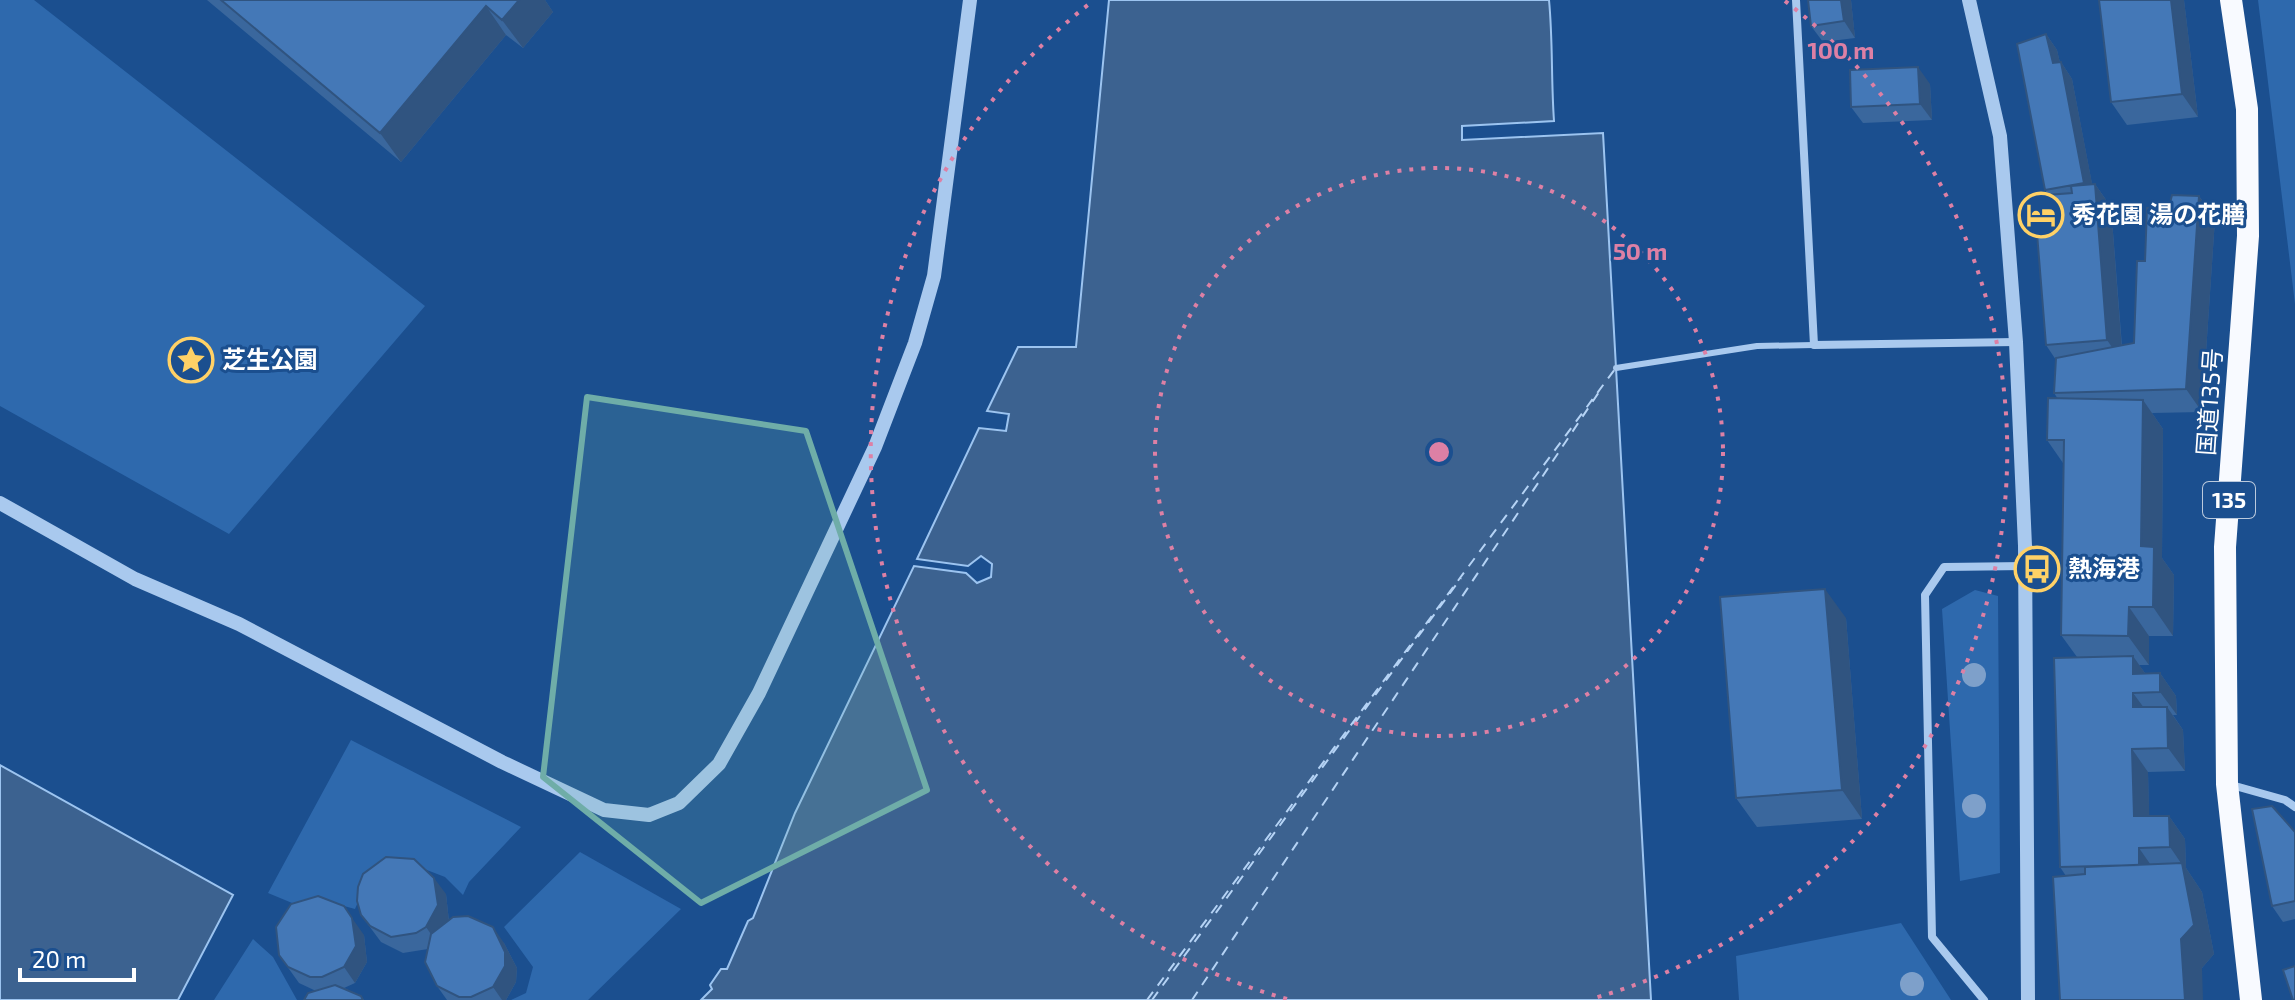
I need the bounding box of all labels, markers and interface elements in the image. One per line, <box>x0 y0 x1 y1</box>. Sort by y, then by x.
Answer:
text: 100 m <box>1808 35 1874 64</box>
hotel icon: 秀花園 湯の花膳 <box>2017 191 2065 239</box>
place label: 秀花園 湯の花膳 <box>2072 199 2245 228</box>
text: 50 m <box>1613 236 1667 265</box>
place icon: 芝生公園 <box>167 336 215 384</box>
place label: 芝生公園 <box>222 344 318 373</box>
street label: 国道135号 <box>2190 347 2227 457</box>
centre of rings <box>1425 438 1453 466</box>
road number: 135 <box>2203 482 2255 518</box>
bus stop icon: 熱海港 <box>2013 545 2061 593</box>
place label: 熱海港 <box>2068 553 2140 582</box>
scale bar <box>20 932 134 982</box>
text: 20 m <box>32 944 86 973</box>

